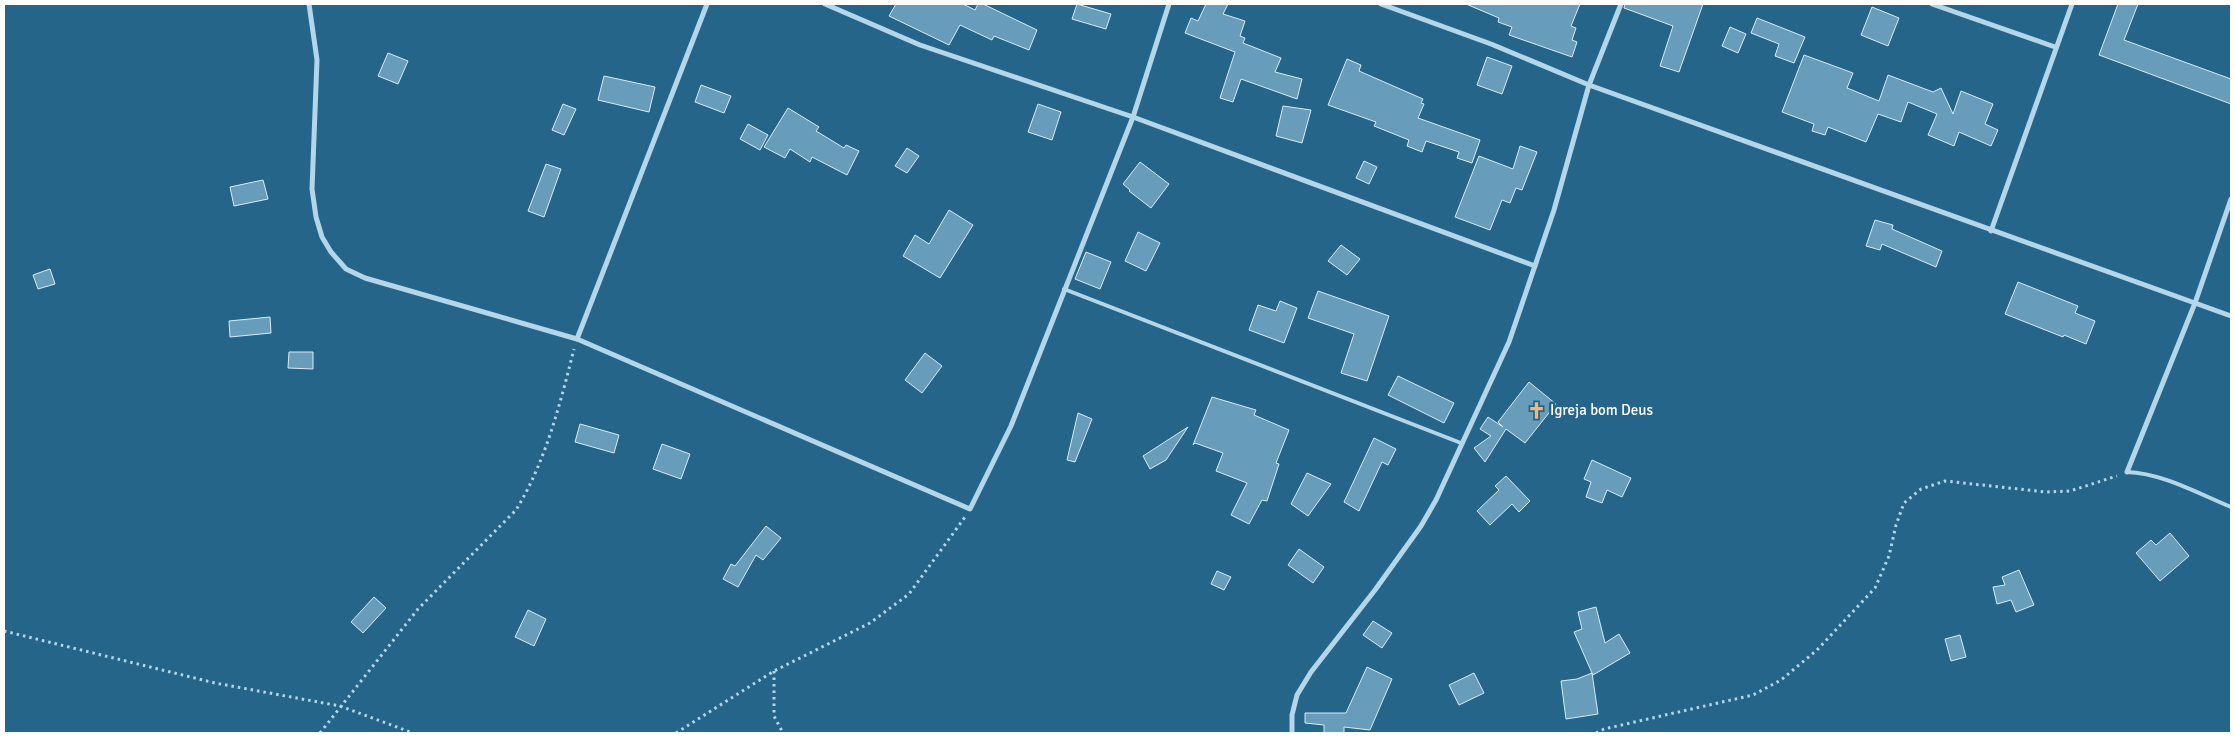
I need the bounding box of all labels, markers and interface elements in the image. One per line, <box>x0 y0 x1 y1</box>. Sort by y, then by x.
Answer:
church icon: Igreja bom Deus <box>1526 400 1546 420</box>
place label: Igreja bom Deus <box>1550 401 1654 419</box>

